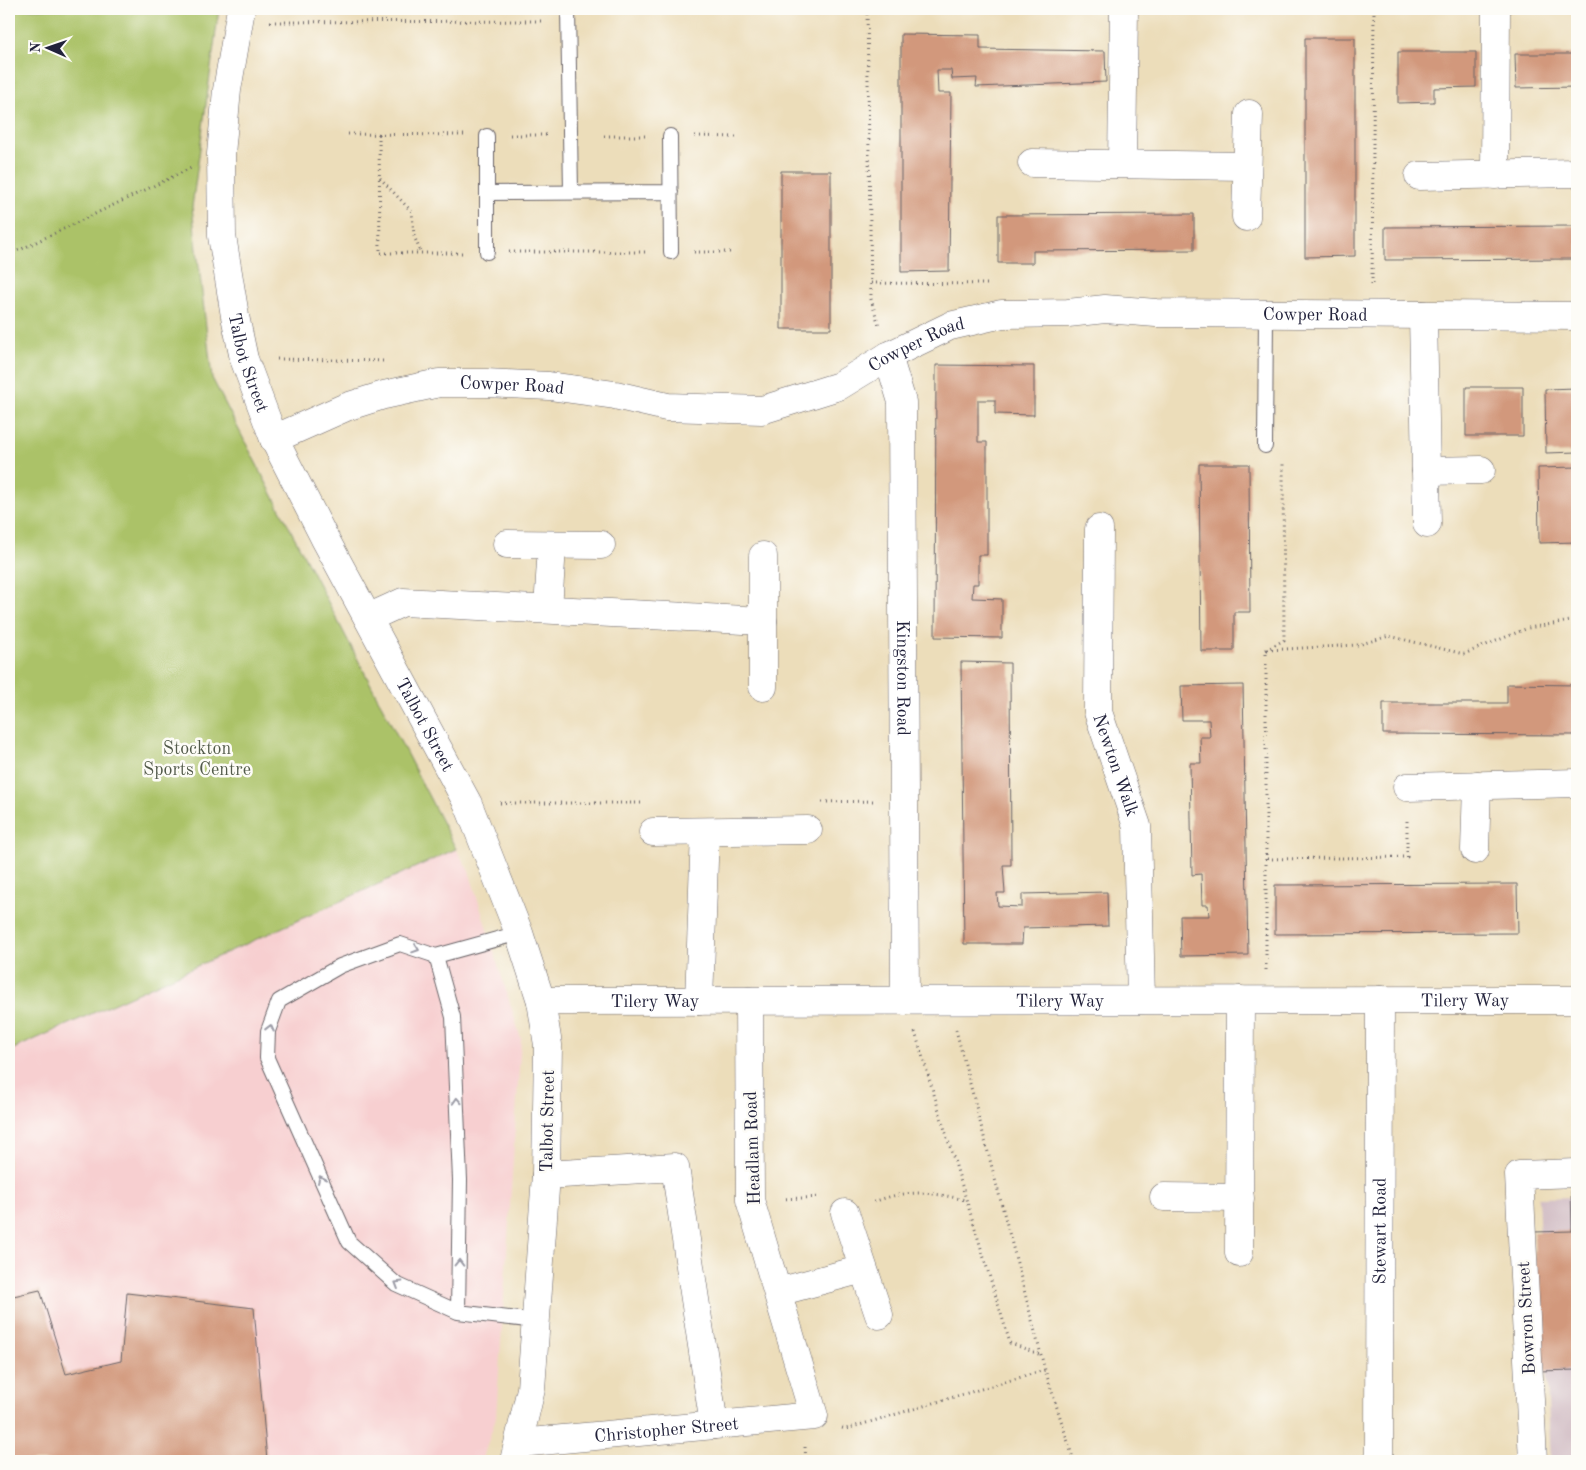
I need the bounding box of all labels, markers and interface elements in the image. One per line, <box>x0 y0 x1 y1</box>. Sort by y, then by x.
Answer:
north arrow <box>22 22 72 72</box>
text: N <box>29 42 43 53</box>
street label: Cowper Road <box>1263 306 1368 325</box>
street label: Talbot Street <box>225 311 271 415</box>
street label: Cowper Road <box>865 315 966 376</box>
street label: Cowper Road <box>460 375 565 398</box>
street label: Kingston Road <box>893 620 912 736</box>
street label: Talbot Street <box>392 675 457 775</box>
street label: Newton Walk <box>1089 712 1141 819</box>
park label: Stockton Sports Centre <box>143 740 251 779</box>
one-way arrow <box>412 943 420 953</box>
street label: Tilery Way <box>1016 992 1105 1011</box>
street label: Tilery Way <box>1421 992 1510 1010</box>
street label: Tilery Way <box>611 993 700 1011</box>
one-way arrow <box>265 1024 275 1032</box>
street label: Talbot Street <box>538 1069 558 1173</box>
street label: Headlam Road <box>742 1091 764 1205</box>
one-way arrow <box>451 1097 462 1105</box>
one-way arrow <box>316 1175 327 1184</box>
street label: Stewart Road <box>1371 1177 1390 1285</box>
one-way arrow <box>453 1259 464 1267</box>
street label: Bowron Street <box>1515 1261 1539 1375</box>
one-way arrow <box>394 1280 403 1290</box>
street label: Christopher Street <box>594 1415 739 1446</box>

